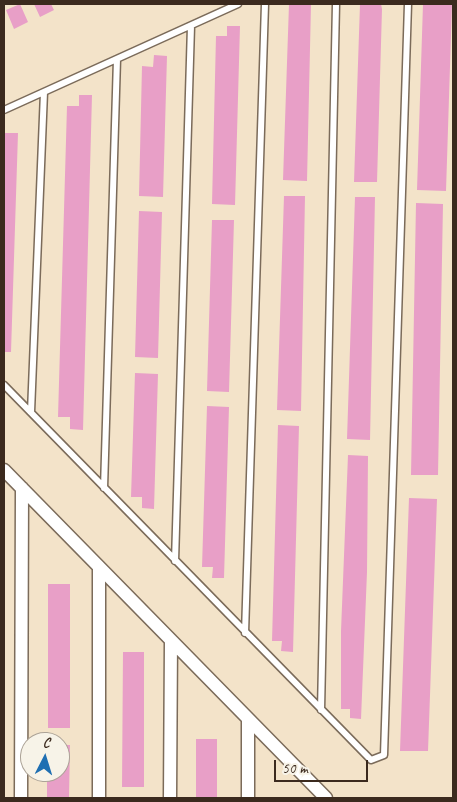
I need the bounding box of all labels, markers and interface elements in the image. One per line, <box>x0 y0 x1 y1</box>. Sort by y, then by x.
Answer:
north arrow <box>20 732 70 782</box>
text: С <box>42 734 50 751</box>
scale bar <box>277 750 371 782</box>
text: 50 m <box>282 759 308 778</box>

